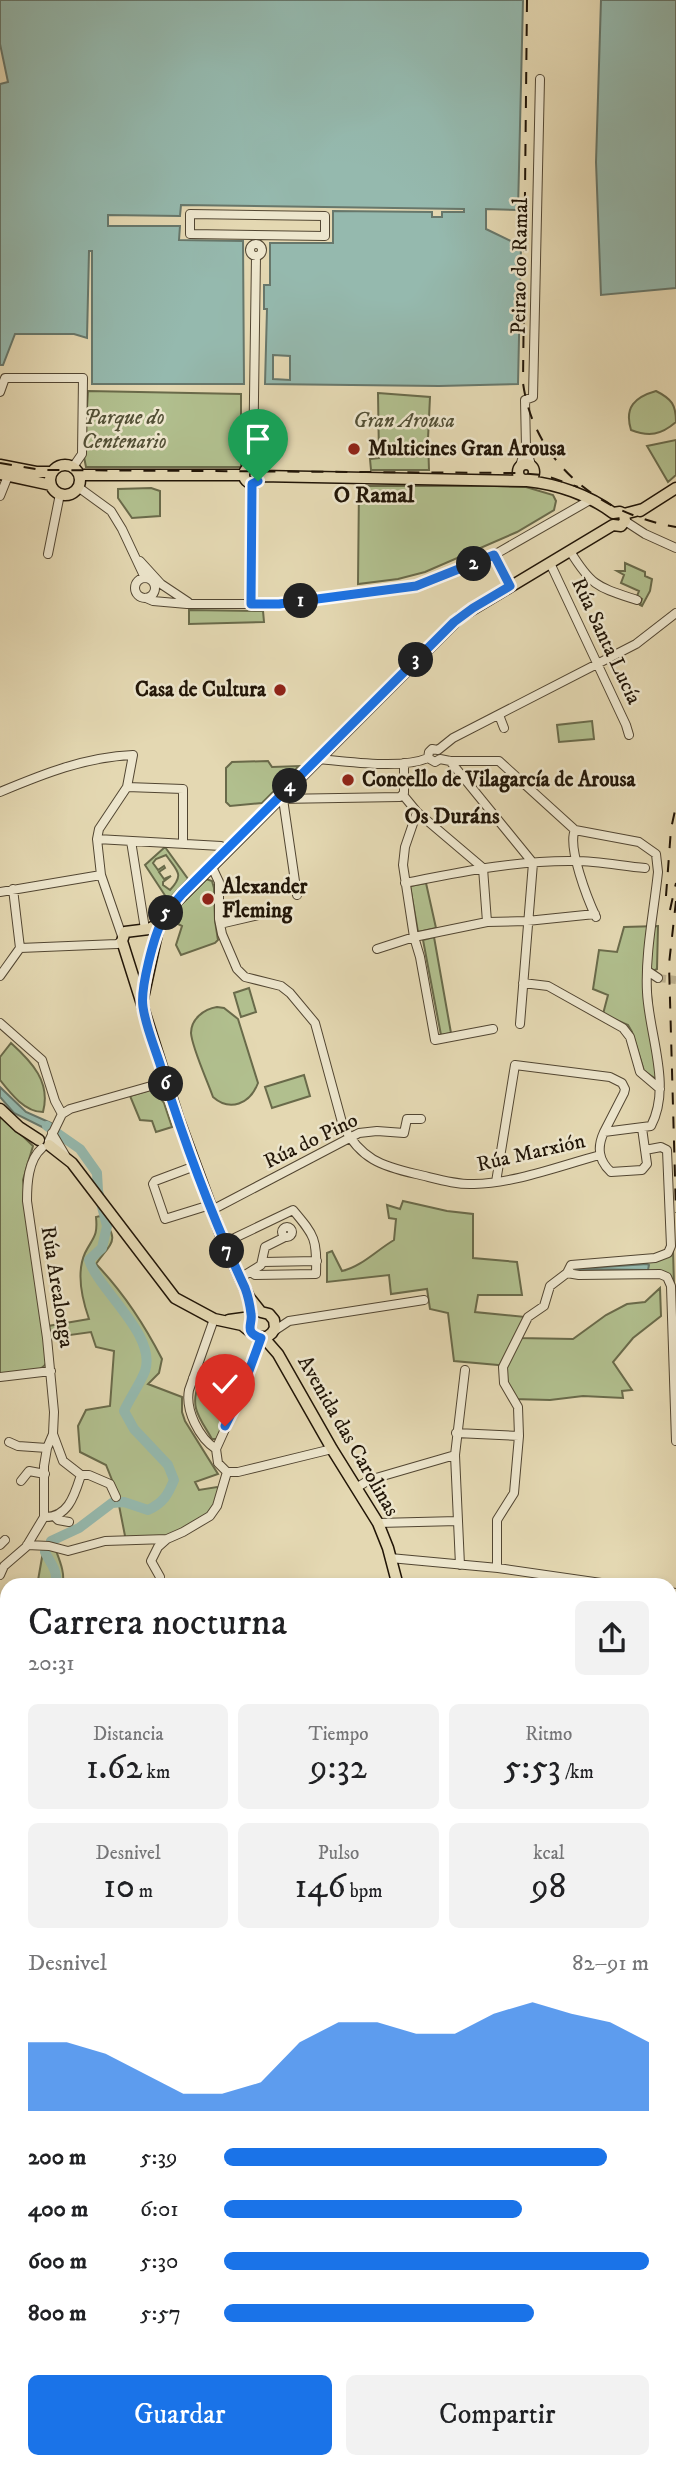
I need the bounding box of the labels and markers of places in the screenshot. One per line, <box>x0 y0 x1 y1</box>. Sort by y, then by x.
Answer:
pin <box>228 409 288 481</box>
place label: Multicines Gran Arousa <box>368 436 566 462</box>
marker: Multicines Gran Arousa <box>346 441 362 457</box>
pin: 2 <box>456 546 491 582</box>
pin: 1 <box>284 584 318 618</box>
pin: 3 <box>398 642 434 678</box>
place label: Casa de Cultura <box>135 677 267 703</box>
marker: Casa de Cultura <box>272 682 288 698</box>
place label: Concello de Vilagarcía de Arousa <box>362 767 637 793</box>
pin: 4 <box>272 768 308 804</box>
marker: Concello de Vilagarcía de Arousa <box>340 772 356 788</box>
place label: Alexander Fleming <box>221 874 309 924</box>
marker: Alexander Fleming <box>200 891 216 907</box>
pin: 5 <box>148 895 184 930</box>
pin: 6 <box>148 1066 184 1102</box>
pin: 7 <box>210 1234 244 1268</box>
pin <box>195 1354 255 1426</box>

